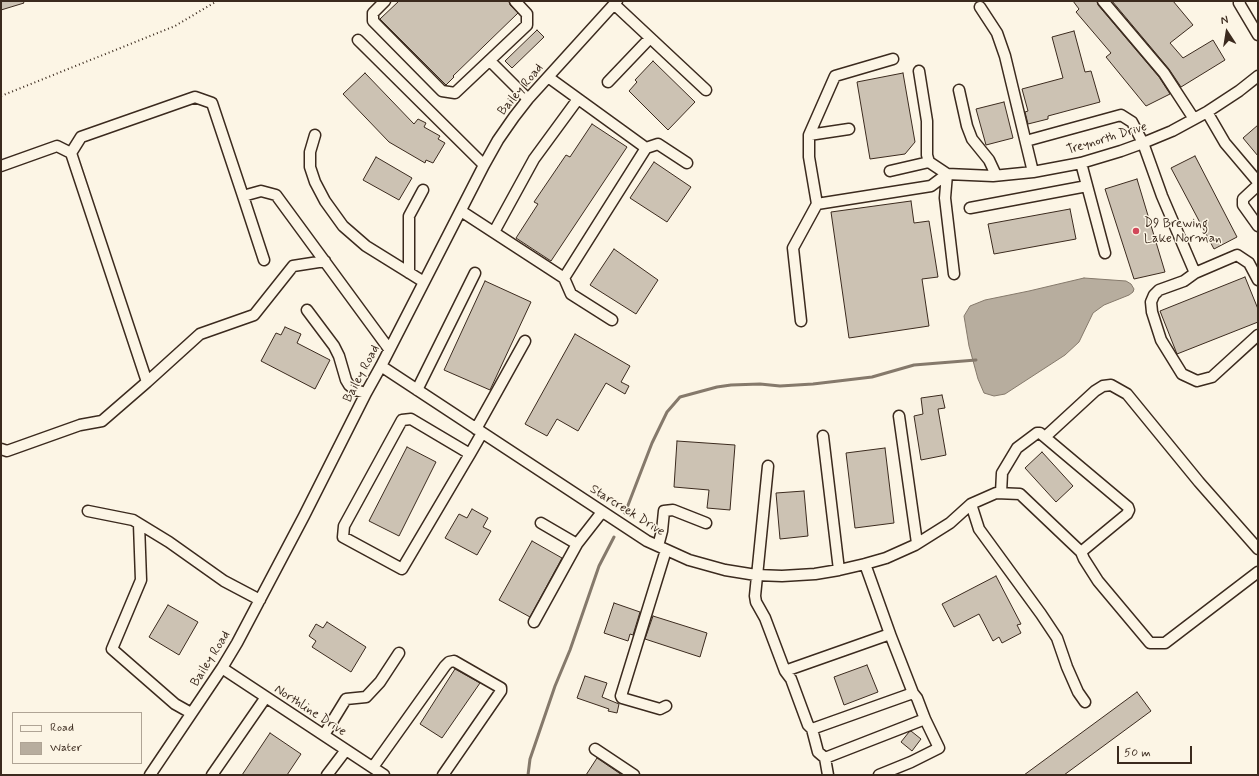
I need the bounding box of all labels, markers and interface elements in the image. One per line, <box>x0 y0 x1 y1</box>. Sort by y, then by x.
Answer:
north arrow <box>1207 12 1247 52</box>
text: N <box>1219 13 1230 28</box>
street label: Bailey Road <box>495 61 547 119</box>
street label: Treynorth Drive <box>1065 119 1149 159</box>
place label: D9 Brewing Lake Norman <box>1144 216 1222 247</box>
marker: D9 Brewing Lake Norman <box>1131 226 1141 236</box>
street label: Bailey Road <box>340 343 384 405</box>
street label: Starcreek Drive <box>587 482 667 540</box>
street label: Bailey Road <box>188 628 234 690</box>
street label: Northline Drive <box>271 682 349 740</box>
legend <box>12 712 142 764</box>
text: Road <box>50 720 74 736</box>
scale bar <box>1119 738 1194 764</box>
text: Water <box>50 740 82 756</box>
text: 50 m <box>1124 745 1151 761</box>

